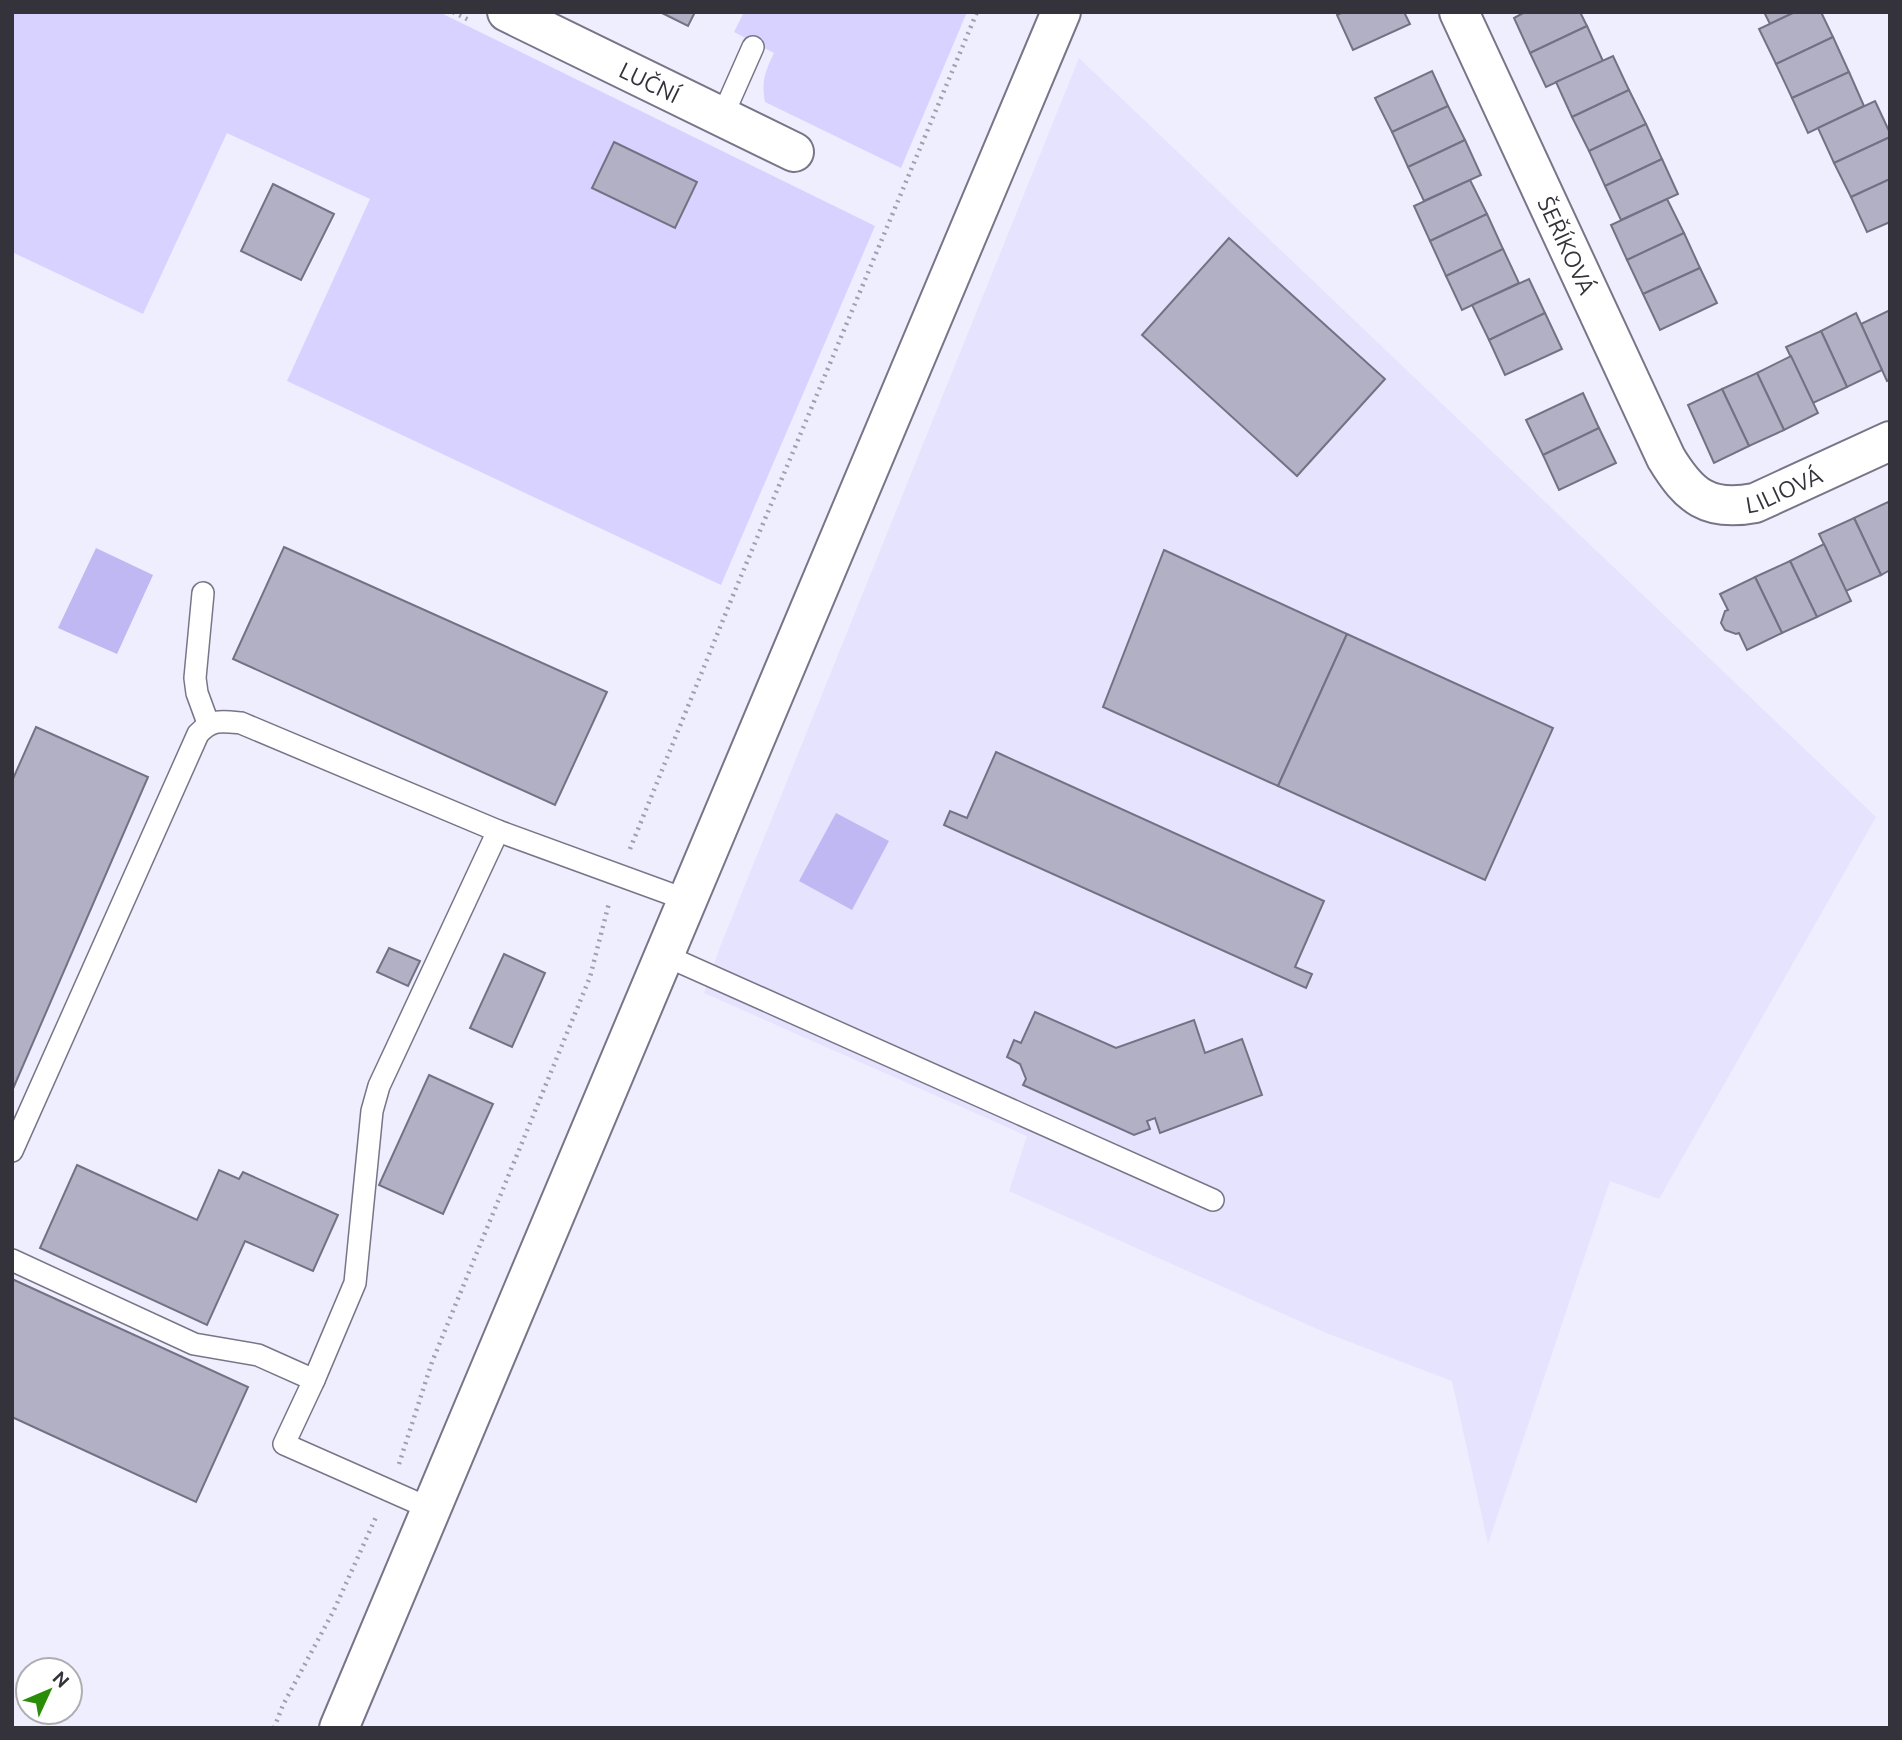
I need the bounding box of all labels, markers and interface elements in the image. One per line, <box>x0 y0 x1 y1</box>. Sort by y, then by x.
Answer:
street label: LUČNÍ <box>616 57 685 107</box>
street label: ŠEŘÍKOVÁ <box>1534 192 1601 298</box>
street label: LILIOVÁ <box>1744 461 1826 517</box>
north arrow <box>14 1656 84 1726</box>
text: N <box>48 1666 74 1692</box>

